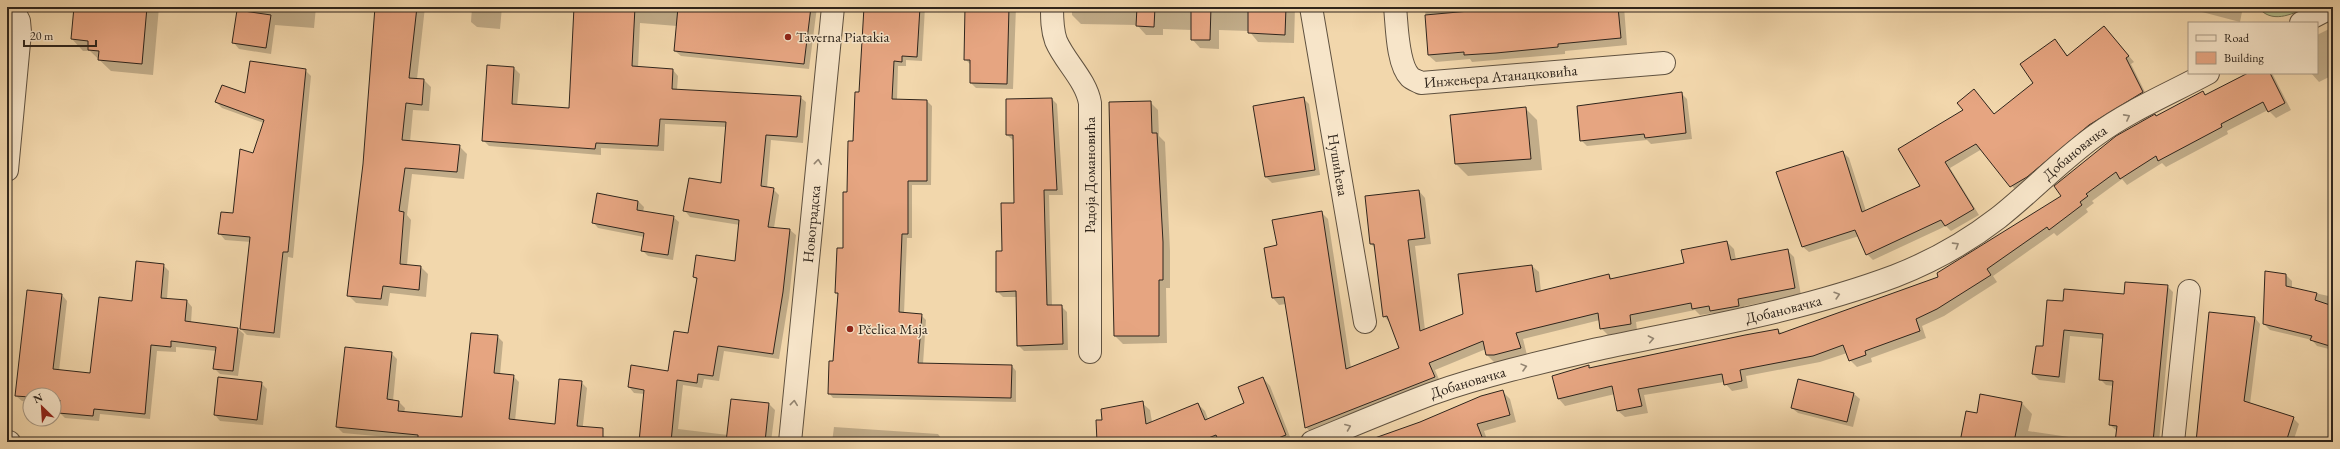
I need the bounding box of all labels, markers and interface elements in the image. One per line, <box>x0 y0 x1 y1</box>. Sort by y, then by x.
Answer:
scale bar <box>24 22 96 48</box>
legend <box>2188 22 2318 74</box>
place label: Taverna Piatakia <box>796 27 889 46</box>
text: 20 m <box>30 28 54 44</box>
text: Road <box>2224 30 2250 46</box>
marker: Taverna Piatakia <box>783 32 793 42</box>
text: Building <box>2224 50 2265 66</box>
street label: Инжењера Атанацковића <box>1423 60 1578 92</box>
one-way arrow <box>2122 114 2130 121</box>
street label: Радоја Домановића <box>1080 117 1099 233</box>
street label: Добановачка <box>2038 120 2110 184</box>
street label: Нушићева <box>1324 132 1353 197</box>
one-way arrow <box>813 159 822 165</box>
street label: Новоградска <box>798 184 824 264</box>
one-way arrow <box>1952 242 1959 250</box>
street label: Добановачка <box>1743 290 1824 327</box>
one-way arrow <box>1833 291 1840 300</box>
place label: Pčelica Maja <box>858 319 928 338</box>
marker: Pčelica Maja <box>845 324 855 334</box>
one-way arrow <box>1647 336 1654 344</box>
street label: Добановачка <box>1428 362 1508 403</box>
one-way arrow <box>1520 363 1527 372</box>
north arrow <box>22 387 62 427</box>
text: N <box>31 390 45 406</box>
one-way arrow <box>789 400 798 406</box>
one-way arrow <box>1343 424 1351 432</box>

